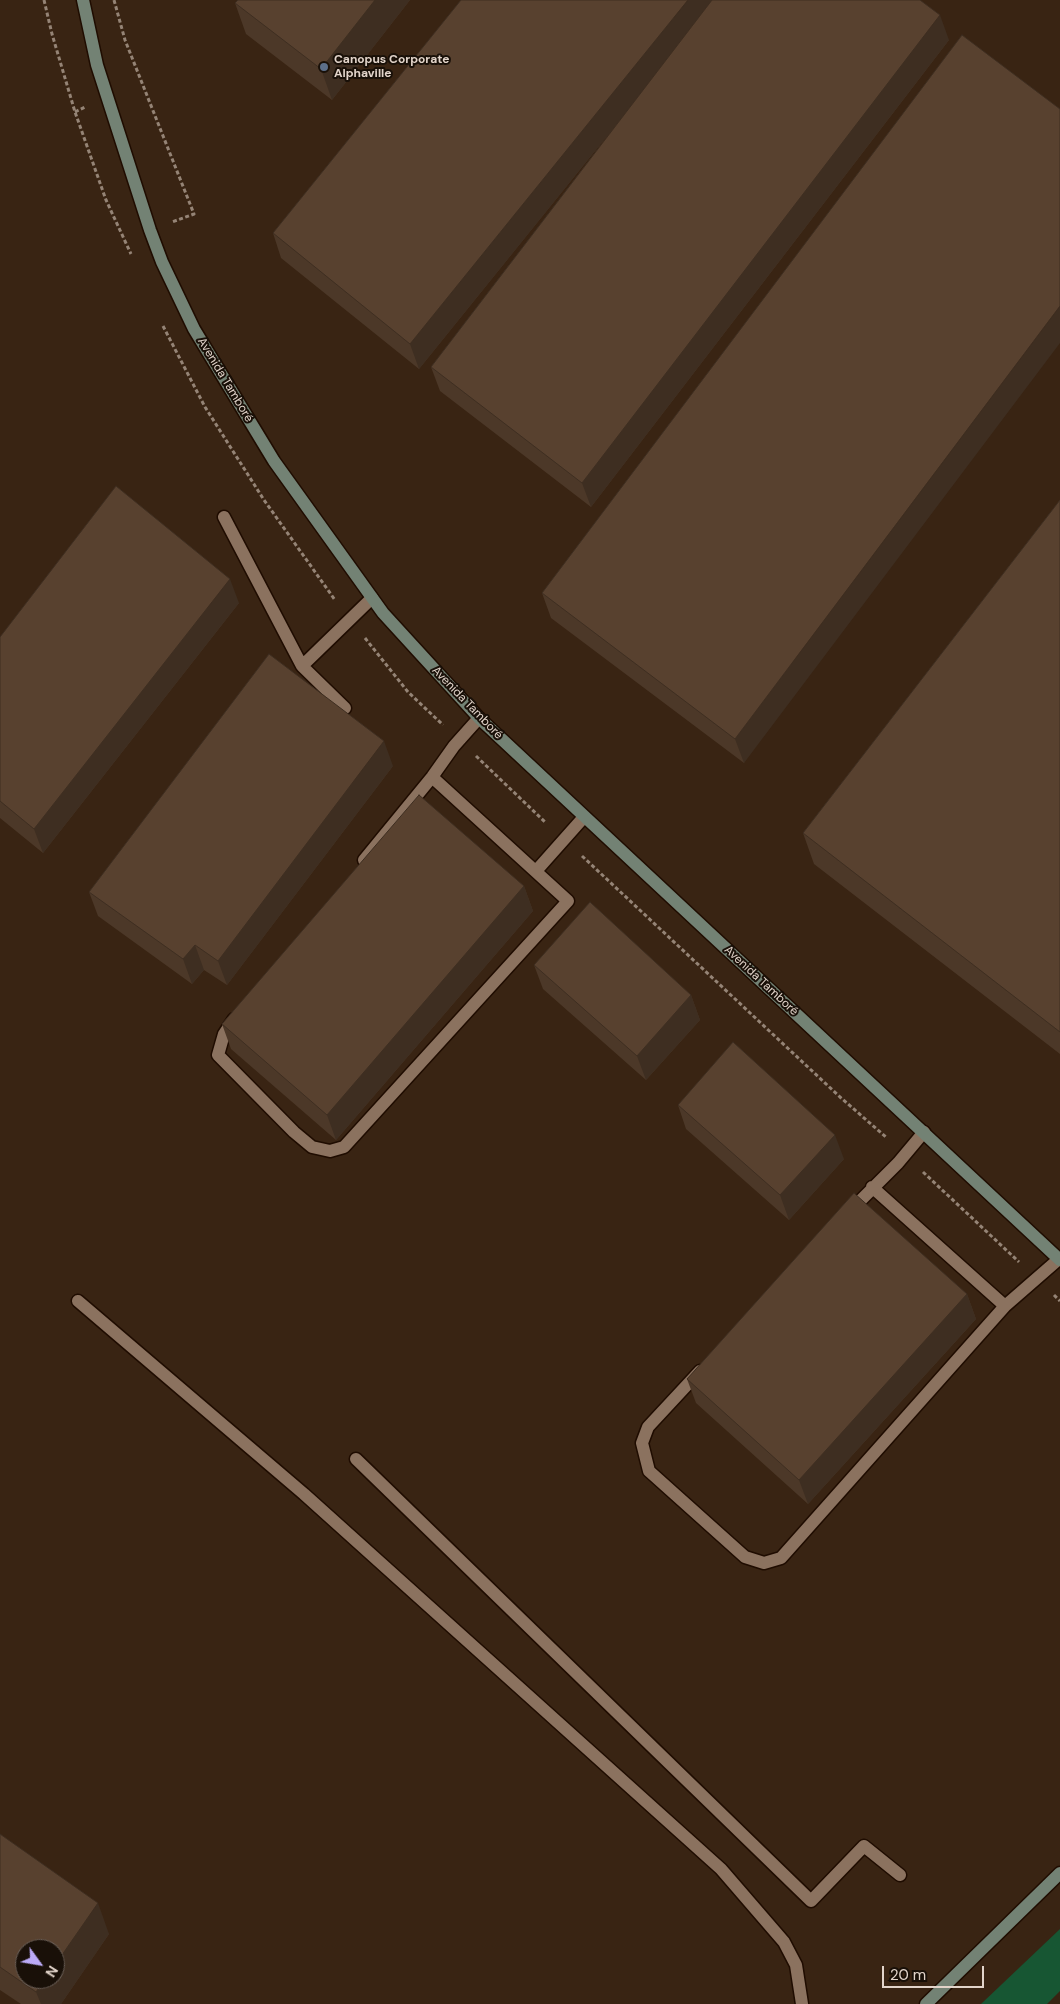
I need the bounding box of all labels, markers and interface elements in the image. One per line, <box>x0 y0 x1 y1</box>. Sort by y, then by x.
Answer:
place label: Canopus Corporate Alphaville <box>334 53 449 81</box>
marker: Canopus Corporate Alphaville <box>318 61 330 73</box>
street label: Avenida Tamboré <box>194 335 256 425</box>
street label: Avenida Tamboré <box>429 663 505 743</box>
street label: Avenida Tamboré <box>721 943 801 1019</box>
north arrow <box>15 1939 65 1989</box>
scale bar <box>885 1956 988 1988</box>
text: N <box>42 1962 62 1981</box>
text: 20 m <box>890 1965 926 1985</box>

